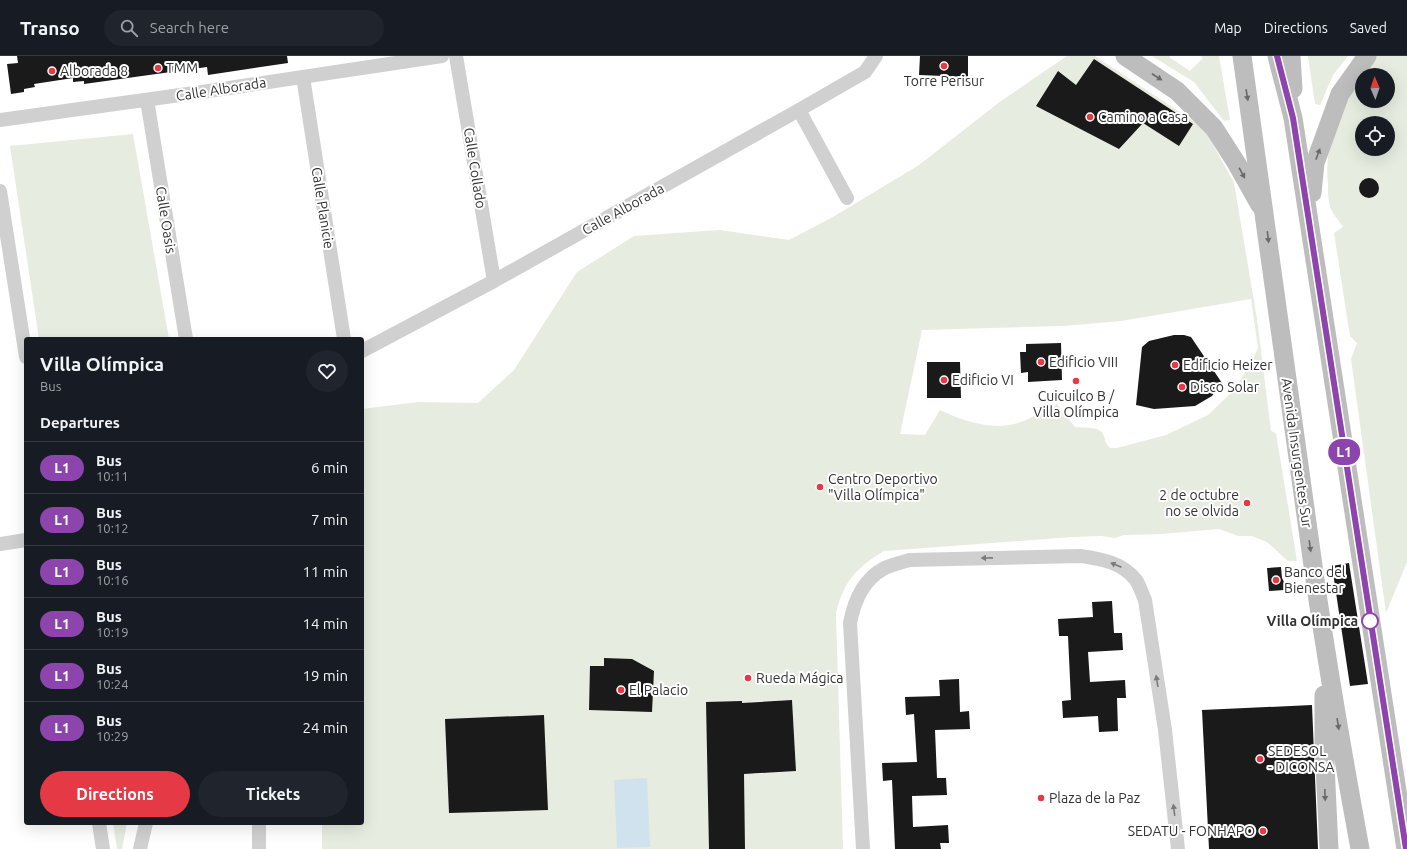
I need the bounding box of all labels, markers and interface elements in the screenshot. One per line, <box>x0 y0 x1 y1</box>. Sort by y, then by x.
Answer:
search box <box>104 10 384 46</box>
text: Transo <box>20 17 80 39</box>
icon: search <box>118 17 140 39</box>
text: Search here <box>150 19 229 36</box>
text: Map <box>1214 20 1242 36</box>
text: Directions <box>1264 20 1328 36</box>
text: Saved <box>1350 20 1387 36</box>
place label: TMM <box>166 60 198 76</box>
marker: Torre Perisur <box>939 61 949 71</box>
place label: Alborada 8 <box>60 63 128 79</box>
marker: TMM <box>153 63 163 73</box>
marker: Alborada 8 <box>47 66 57 76</box>
north arrow <box>1355 68 1395 108</box>
map controls <box>1355 68 1395 156</box>
place label: Torre Perisur <box>904 73 985 89</box>
street label: Calle Alborada <box>175 74 267 104</box>
one-way arrow <box>1151 74 1163 81</box>
one-way arrow <box>1244 88 1250 101</box>
place label: Camino a Casa <box>1098 109 1188 125</box>
marker: Camino a Casa <box>1085 112 1095 122</box>
button: locate <box>1355 116 1395 156</box>
street label: Calle Collado <box>461 126 489 210</box>
one-way arrow <box>1315 148 1321 160</box>
street label: Calle Planicie <box>309 166 337 250</box>
one-way arrow <box>1239 168 1246 179</box>
street label: Calle Alborada <box>579 180 667 238</box>
street label: Calle Oasis <box>153 185 179 255</box>
one-way arrow <box>1265 231 1271 243</box>
button: heart <box>306 350 348 392</box>
text: Villa Olímpica <box>40 353 164 375</box>
place label: Edificio VIII <box>1049 354 1118 370</box>
marker: Edificio VIII <box>1036 357 1046 367</box>
place label: Edificio Heizer <box>1183 357 1273 373</box>
marker: Edificio Heizer <box>1170 360 1180 370</box>
place label: Edificio VI <box>952 372 1014 388</box>
marker: Edificio VI <box>939 375 949 385</box>
marker: Cuicuilco B / Villa Olímpica <box>1071 376 1081 386</box>
street label: Avenida Insurgentes Sur <box>1279 377 1316 530</box>
text: Bus <box>40 379 61 393</box>
place label: Disco Solar <box>1190 379 1260 395</box>
marker: Disco Solar <box>1177 382 1187 392</box>
place label: Cuicuilco B / Villa Olímpica <box>1033 388 1119 420</box>
text: Departures <box>40 414 120 431</box>
line badge: L1 <box>1326 439 1362 465</box>
text: L1 <box>1336 444 1352 460</box>
text: Bus <box>96 452 122 469</box>
text: 6 min <box>311 459 348 476</box>
text: L1 <box>54 460 70 476</box>
text: 10:11 <box>96 469 129 483</box>
place label: Centro Deportivo "Villa Olímpica" <box>828 471 938 503</box>
marker: Centro Deportivo "Villa Olímpica" <box>815 482 825 492</box>
place label: 2 de octubre no se olvida <box>1159 487 1239 519</box>
marker: 2 de octubre no se olvida <box>1242 498 1252 508</box>
text: Bus <box>96 504 122 521</box>
text: 7 min <box>311 511 348 528</box>
text: L1 <box>54 512 70 528</box>
text: 10:12 <box>96 521 129 535</box>
one-way arrow <box>1307 540 1313 552</box>
one-way arrow <box>980 555 993 561</box>
text: Bus <box>96 556 122 573</box>
one-way arrow <box>1109 561 1121 567</box>
text: 11 min <box>302 563 348 580</box>
text: L1 <box>54 564 70 580</box>
place label: Banco del Bienestar <box>1284 564 1346 596</box>
text: 10:16 <box>96 573 129 587</box>
marker: Banco del Bienestar <box>1271 575 1281 585</box>
text: Bus <box>96 608 122 625</box>
marker: Villa Olímpica <box>1361 612 1379 630</box>
place label: Villa Olímpica <box>1267 613 1358 629</box>
text: 14 min <box>302 615 348 632</box>
text: L1 <box>54 616 70 632</box>
text: 10:19 <box>96 625 129 639</box>
text: Bus <box>96 660 122 677</box>
text: 19 min <box>302 667 348 684</box>
text: L1 <box>54 668 70 684</box>
place label: Rueda Mágica <box>756 670 844 686</box>
marker: Rueda Mágica <box>743 673 753 683</box>
one-way arrow <box>1154 675 1160 687</box>
text: 10:24 <box>96 677 129 691</box>
place label: El Palacio <box>629 682 688 698</box>
marker: El Palacio <box>616 685 626 695</box>
text: Bus <box>96 712 122 729</box>
one-way arrow <box>1335 718 1341 730</box>
text: 24 min <box>302 719 348 736</box>
text: L1 <box>54 720 70 736</box>
text: 10:29 <box>96 729 129 743</box>
place label: SEDESOL - DICONSA <box>1268 743 1334 775</box>
marker: SEDESOL - DICONSA <box>1255 754 1265 764</box>
button: Directions <box>40 771 190 817</box>
button: Tickets <box>198 771 348 817</box>
one-way arrow <box>1322 789 1329 801</box>
place label: Plaza de la Paz <box>1049 790 1140 806</box>
marker: Plaza de la Paz <box>1036 793 1046 803</box>
one-way arrow <box>1171 804 1177 816</box>
place label: SEDATU - FONHAPO <box>1128 823 1255 839</box>
marker: SEDATU - FONHAPO <box>1258 826 1268 836</box>

